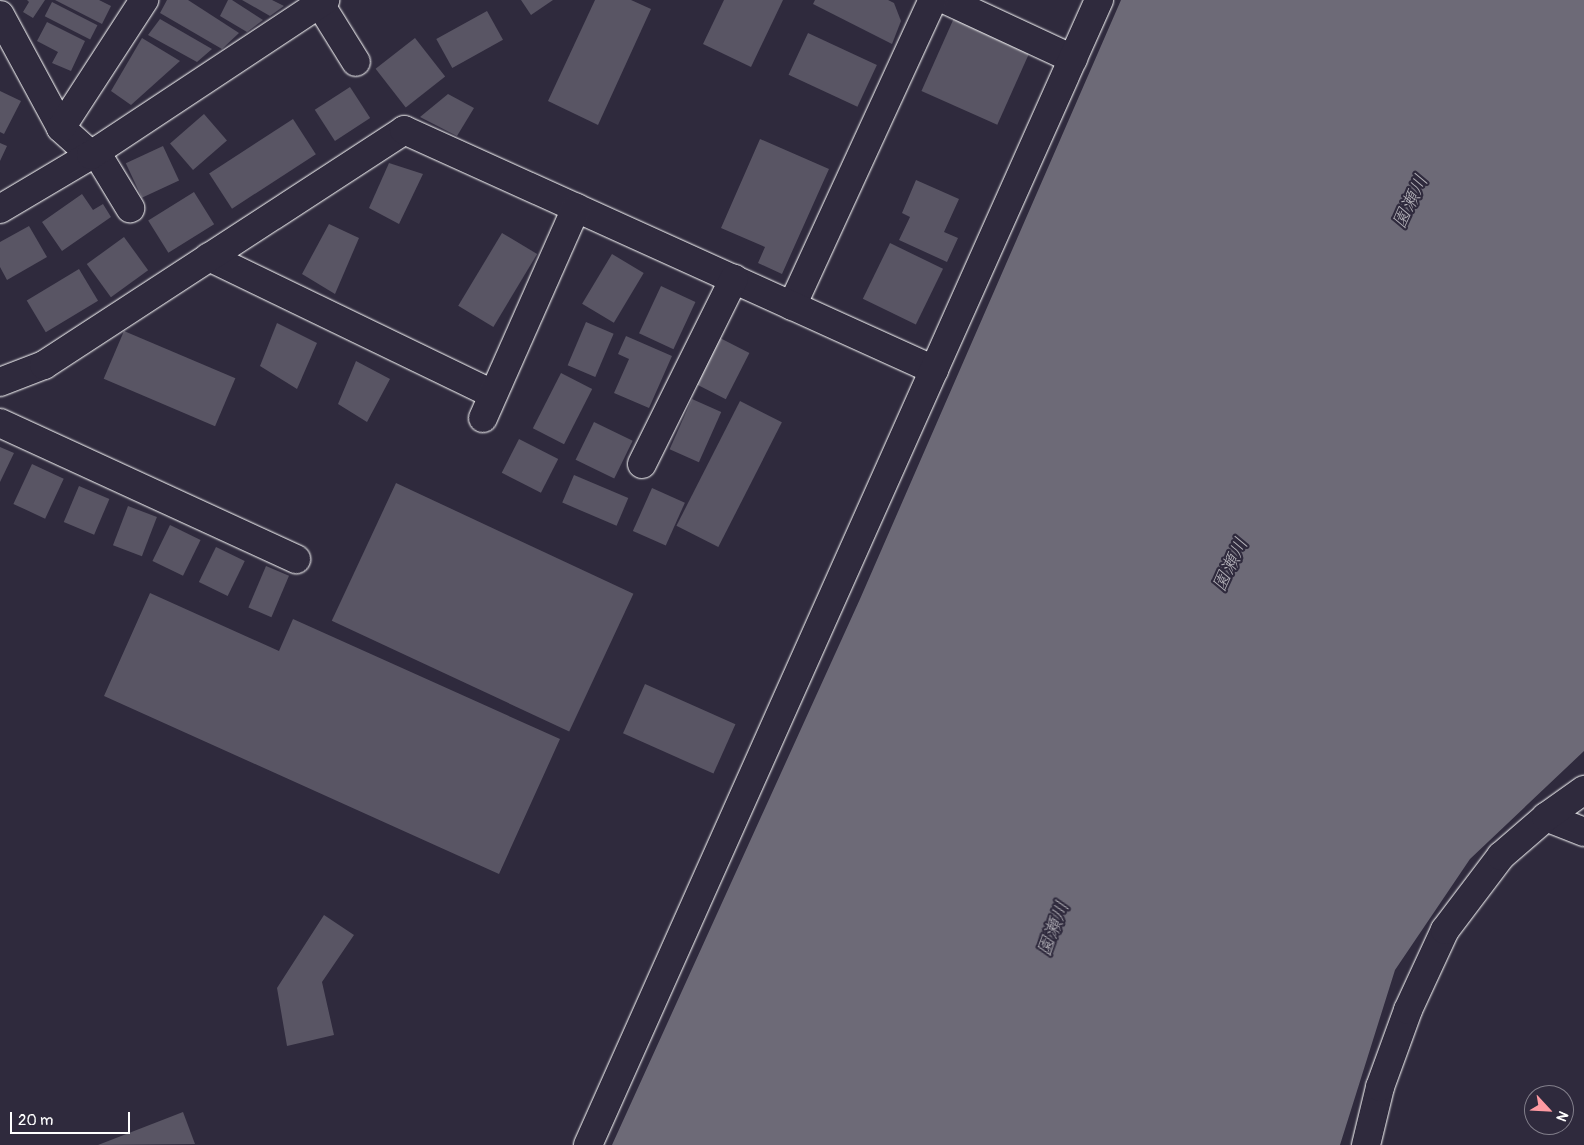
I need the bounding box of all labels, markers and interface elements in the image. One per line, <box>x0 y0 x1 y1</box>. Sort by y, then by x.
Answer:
water label: 園瀬川 <box>1388 171 1434 233</box>
water label: 園瀬川 <box>1208 534 1254 596</box>
water label: 園瀬川 <box>1033 898 1075 960</box>
north arrow <box>1524 1085 1574 1135</box>
scale bar <box>12 1102 132 1134</box>
text: N <box>1552 1108 1572 1124</box>
text: 20 m <box>18 1111 53 1130</box>

